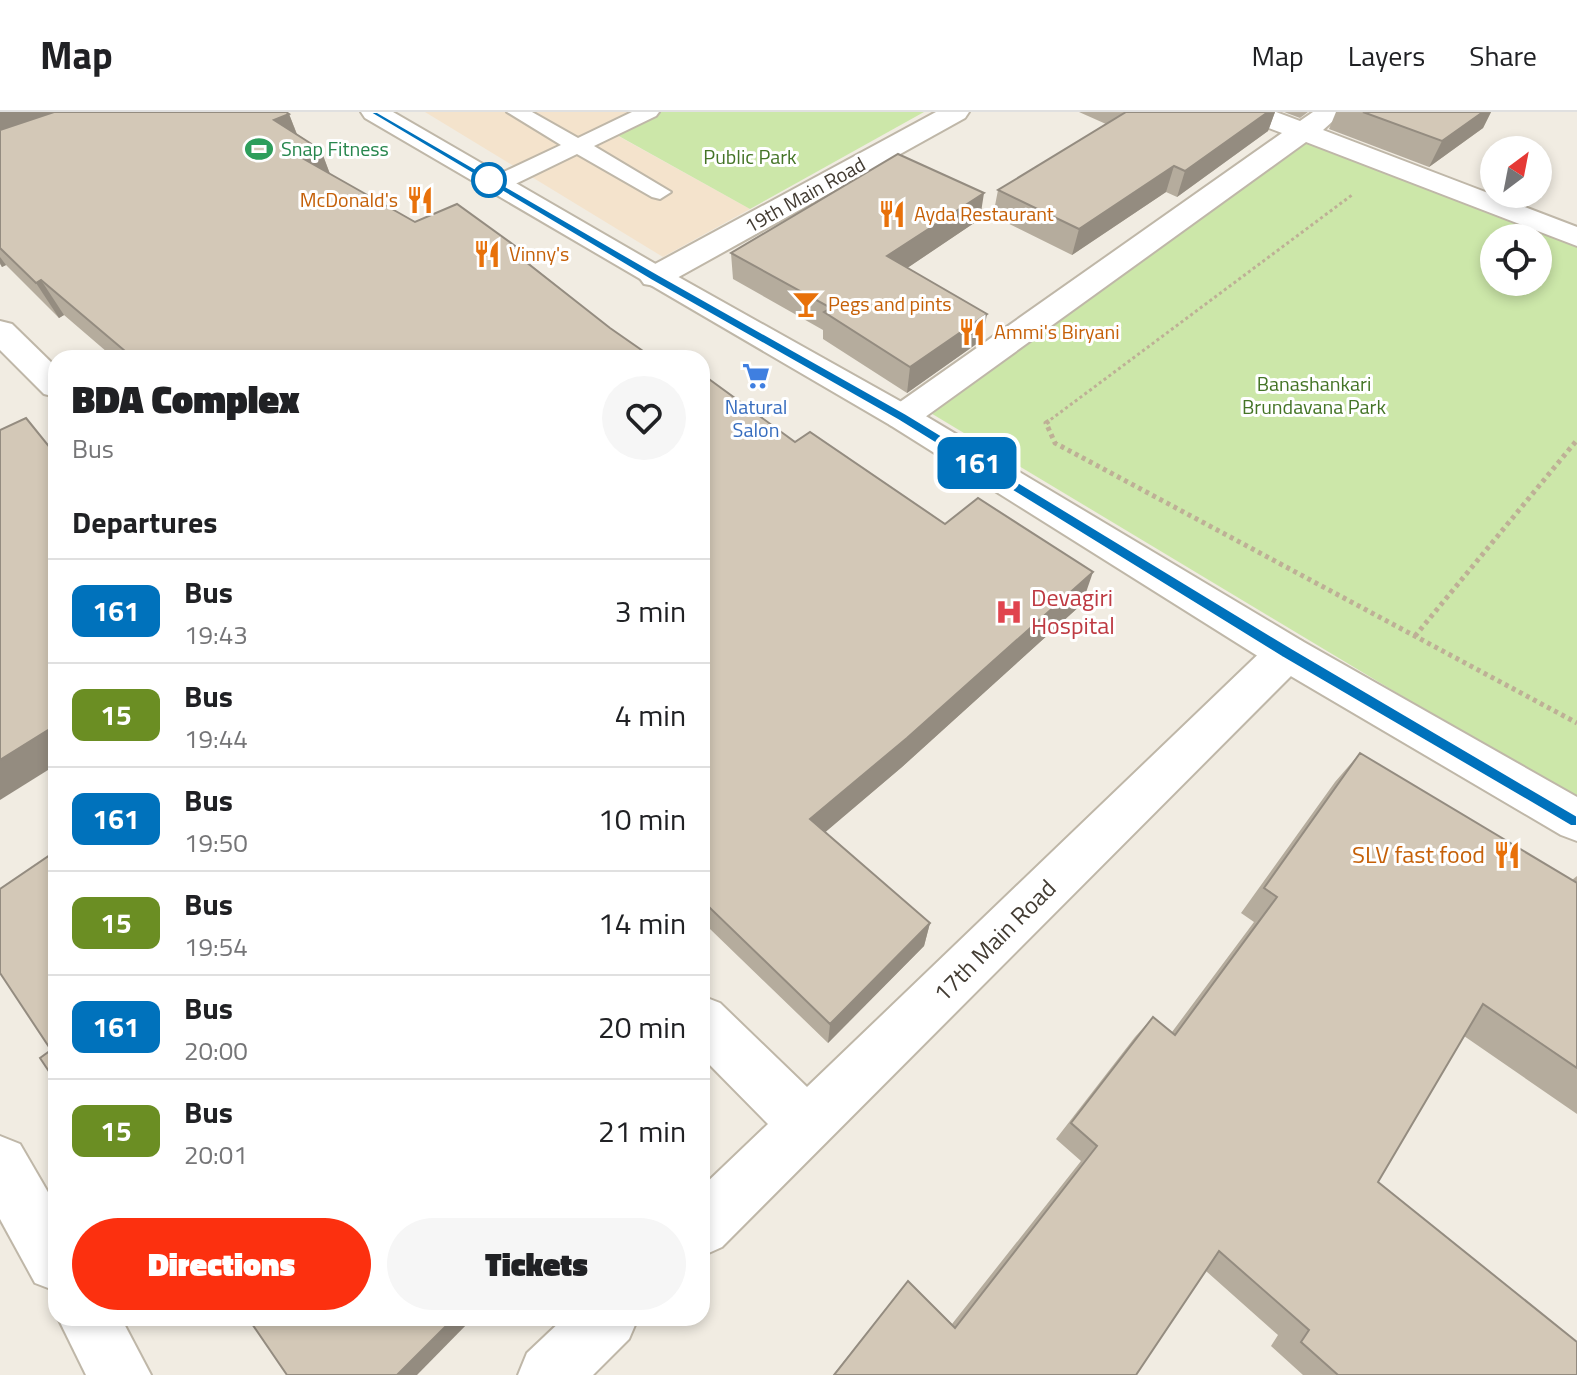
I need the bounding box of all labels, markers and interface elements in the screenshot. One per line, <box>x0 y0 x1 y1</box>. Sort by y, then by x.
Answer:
text: Map <box>40 26 113 84</box>
text: Map <box>1251 34 1304 77</box>
text: Layers <box>1348 34 1425 77</box>
text: Share <box>1469 34 1537 77</box>
place label: Snap Fitness <box>281 133 389 164</box>
sports icon: Snap Fitness <box>244 134 274 164</box>
north arrow <box>1480 136 1552 208</box>
map controls <box>1480 136 1552 296</box>
park label: Public Park <box>703 141 797 172</box>
street label: 19th Main Road <box>739 148 871 241</box>
unlabelled marker <box>472 163 506 197</box>
place label: McDonald's <box>300 184 398 215</box>
restaurant icon: McDonald's <box>405 185 435 215</box>
place label: Ayda Restaurant <box>914 198 1054 229</box>
restaurant icon: Ayda Restaurant <box>877 199 907 229</box>
button: locate <box>1480 224 1552 296</box>
place label: Vinny's <box>509 238 569 269</box>
restaurant icon: Vinny's <box>472 239 502 269</box>
place label: Pegs and pints <box>828 288 952 319</box>
bar icon: Pegs and pints <box>791 289 821 319</box>
place label: Ammi's Biryani <box>994 316 1120 347</box>
restaurant icon: Ammi's Biryani <box>957 317 987 347</box>
supermarket icon: Natural Salon <box>741 361 771 391</box>
park label: Banashankari Brundavana Park <box>1242 368 1386 422</box>
text: BDA Complex <box>72 370 300 428</box>
button: heart <box>602 376 686 460</box>
place label: Natural Salon <box>725 391 787 445</box>
text: Bus <box>72 429 114 468</box>
line badge: 161 <box>931 437 1023 489</box>
text: 161 <box>953 441 1001 484</box>
text: Departures <box>72 499 217 545</box>
text: Bus <box>184 569 233 615</box>
place label: Devagiri Hospital <box>1031 579 1115 643</box>
text: 3 min <box>615 588 686 634</box>
text: 161 <box>92 589 140 632</box>
hospital icon: Devagiri Hospital <box>994 597 1024 627</box>
text: 19:43 <box>184 615 248 654</box>
text: Bus <box>184 673 233 719</box>
text: 4 min <box>615 692 686 738</box>
text: 15 <box>100 693 132 736</box>
text: 19:44 <box>184 719 248 758</box>
text: Bus <box>184 777 233 823</box>
text: 10 min <box>598 796 686 842</box>
text: 161 <box>92 797 140 840</box>
text: 19:50 <box>184 823 248 862</box>
place label: SLV fast food <box>1352 836 1485 872</box>
restaurant icon: SLV fast food <box>1492 840 1522 870</box>
street label: 17th Main Road <box>925 871 1064 1010</box>
text: Bus <box>184 881 233 927</box>
text: 14 min <box>598 900 686 946</box>
text: 15 <box>100 901 132 944</box>
text: 19:54 <box>184 927 248 966</box>
text: Bus <box>184 985 233 1031</box>
text: 20 min <box>598 1004 686 1050</box>
text: 161 <box>92 1005 140 1048</box>
text: 20:00 <box>184 1031 248 1070</box>
text: Bus <box>184 1089 233 1135</box>
text: 21 min <box>598 1108 686 1154</box>
text: 15 <box>100 1109 132 1152</box>
text: 20:01 <box>184 1135 248 1174</box>
button: Directions <box>72 1218 371 1310</box>
button: Tickets <box>387 1218 686 1310</box>

